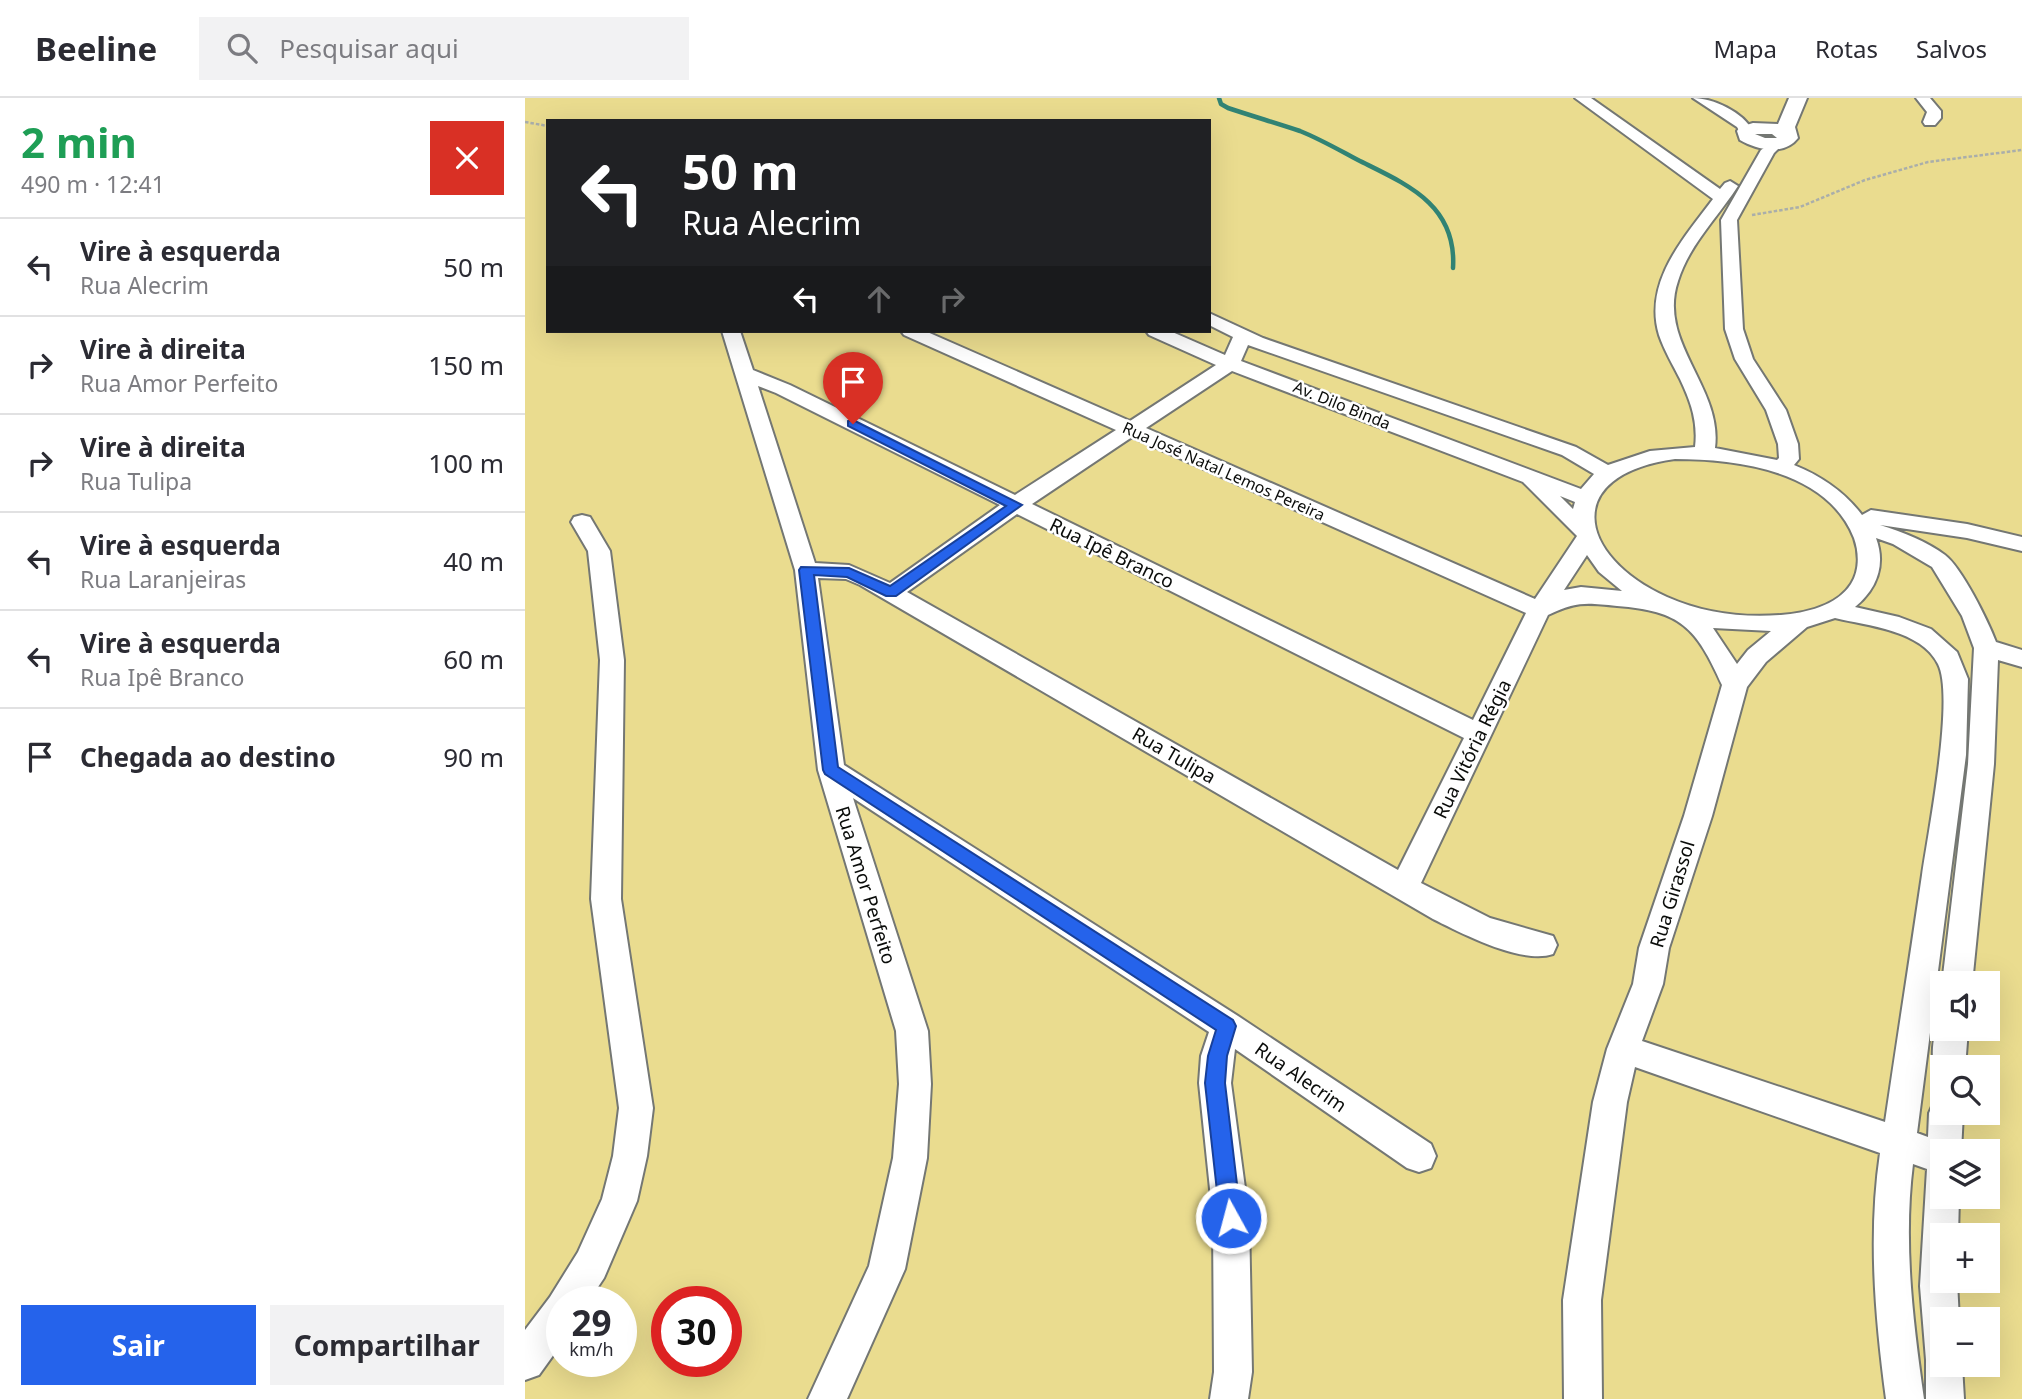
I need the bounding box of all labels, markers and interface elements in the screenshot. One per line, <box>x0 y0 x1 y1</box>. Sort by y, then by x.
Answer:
search box <box>199 17 689 80</box>
text: Beeline <box>35 26 157 71</box>
icon: search <box>223 29 261 67</box>
text: Pesquisar aqui <box>279 30 459 66</box>
text: Mapa <box>1713 32 1777 65</box>
text: Rotas <box>1815 32 1878 65</box>
text: Salvos <box>1916 32 1987 65</box>
text: 2 min <box>21 113 137 170</box>
button: close <box>430 121 504 195</box>
text: 50 m <box>682 138 799 204</box>
icon: left <box>567 147 658 238</box>
text: 490 m · 12:41 <box>21 168 165 200</box>
text: Rua Alecrim <box>682 201 861 244</box>
text: Vire à esquerda <box>80 233 281 269</box>
icon: left <box>21 248 59 286</box>
text: 50 m <box>443 249 504 285</box>
text: Rua Alecrim <box>80 269 209 301</box>
icon: left <box>787 280 825 318</box>
icon: ahead <box>860 280 898 318</box>
icon: right <box>933 280 971 318</box>
text: Vire à direita <box>80 331 246 367</box>
icon: right <box>21 346 59 384</box>
text: 150 m <box>428 347 504 383</box>
pin <box>823 352 883 424</box>
icon: arrive <box>834 363 872 401</box>
text: Rua Amor Perfeito <box>80 367 278 399</box>
street label: Av. Dilo Binda <box>1290 375 1394 435</box>
street label: Rua José Natal Lemos Pereira <box>1119 416 1329 526</box>
text: Vire à direita <box>80 429 246 465</box>
icon: right <box>21 444 59 482</box>
text: 100 m <box>428 445 504 481</box>
text: Rua Tulipa <box>80 465 192 497</box>
street label: Rua Ipê Branco <box>1045 512 1179 594</box>
text: Vire à esquerda <box>80 527 281 563</box>
icon: left <box>21 542 59 580</box>
text: 40 m <box>443 543 504 579</box>
text: Rua Laranjeiras <box>80 563 246 595</box>
text: Vire à esquerda <box>80 625 281 661</box>
icon: left <box>21 640 59 678</box>
text: 60 m <box>443 641 504 677</box>
text: Rua Ipê Branco <box>80 661 244 693</box>
street label: Rua Vitória Régia <box>1427 675 1517 823</box>
street label: Rua Tulipa <box>1127 721 1221 789</box>
icon: arrive <box>21 738 59 776</box>
text: Chegada ao destino <box>80 739 336 775</box>
text: 90 m <box>443 739 504 775</box>
street label: Rua Amor Perfeito <box>830 803 902 967</box>
street label: Rua Girassol <box>1643 837 1701 951</box>
map controls <box>1930 971 2000 1377</box>
button: sound <box>1930 971 2000 1041</box>
street label: Rua Alecrim <box>1250 1036 1352 1118</box>
button: search <box>1930 1055 2000 1125</box>
button: layers <box>1930 1139 2000 1209</box>
position arrow <box>1194 1181 1268 1255</box>
button: + <box>1930 1223 2000 1293</box>
speed limit sign: 30 <box>651 1286 742 1377</box>
text: 29 <box>571 1299 612 1346</box>
button: Sair <box>21 1305 256 1385</box>
button: Compartilhar <box>270 1305 504 1385</box>
button: − <box>1930 1307 2000 1377</box>
text: km/h <box>569 1337 614 1361</box>

